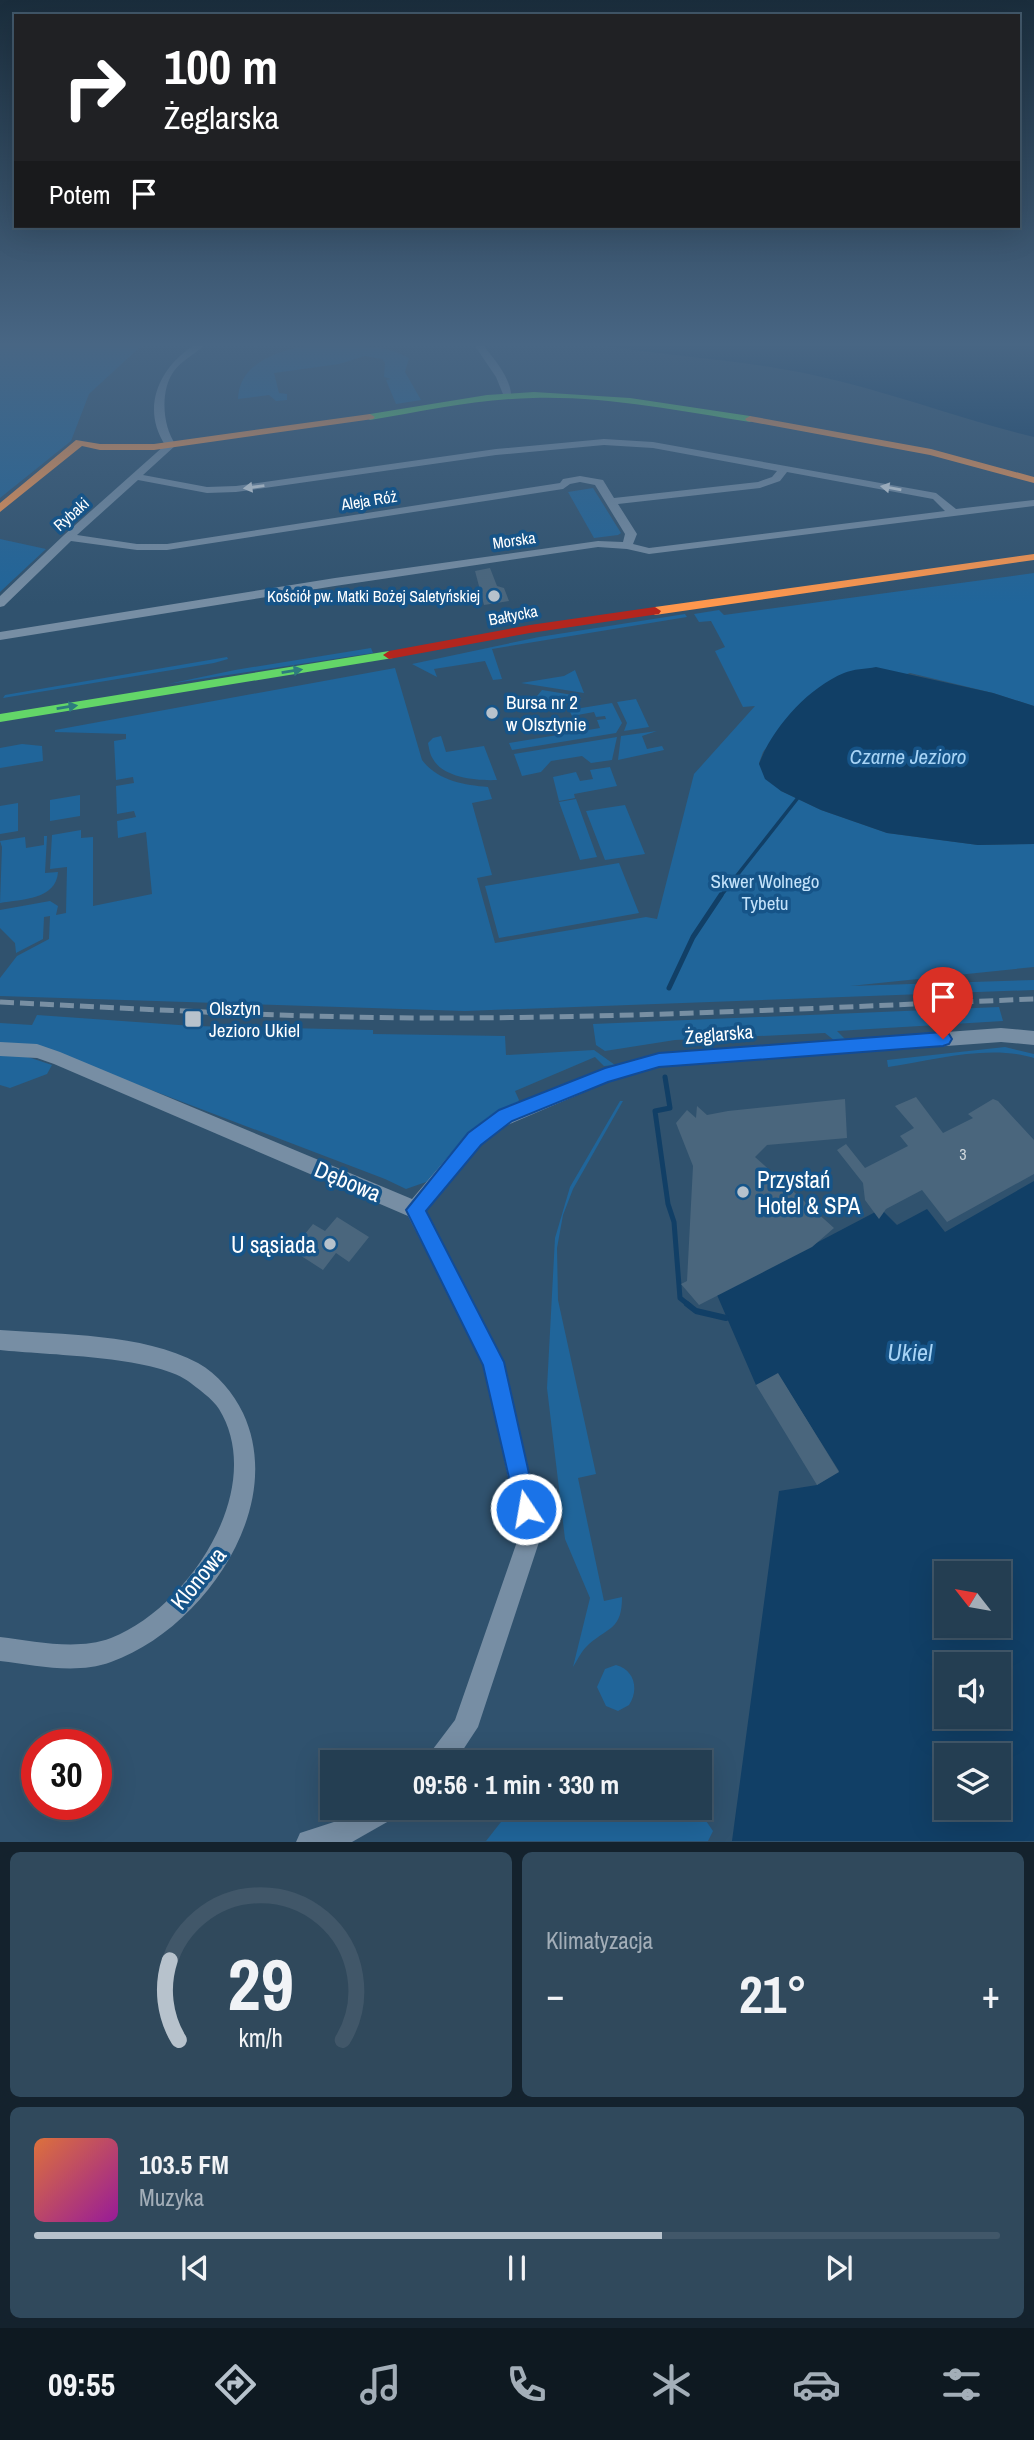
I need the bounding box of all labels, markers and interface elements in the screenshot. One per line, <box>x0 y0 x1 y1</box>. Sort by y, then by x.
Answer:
text: 100 m <box>164 33 278 99</box>
icon: right <box>49 42 140 133</box>
text: Żeglarska <box>164 96 279 139</box>
icon: arrive <box>125 175 163 213</box>
text: Potem <box>49 177 111 212</box>
one-way arrow <box>243 481 265 492</box>
one-way arrow <box>880 482 902 493</box>
street label: Aleja Róż <box>339 485 399 515</box>
street label: Rybaki <box>48 492 94 536</box>
street label: Morska <box>491 526 538 554</box>
place label: Kościół pw. Matki Bożej Saletyńskiej <box>267 585 480 607</box>
marker: Kościół pw. Matki Bożej Saletyńskiej <box>486 588 502 604</box>
street label: Bałtycka <box>487 599 540 631</box>
one-way arrow <box>281 665 303 676</box>
place label: Bursa nr 2 w Olsztynie <box>506 689 587 737</box>
one-way arrow <box>56 701 78 712</box>
marker: Bursa nr 2 w Olsztynie <box>484 705 500 721</box>
water label: Czarne Jezioro <box>850 742 966 771</box>
park label: Skwer Wolnego Tybetu <box>711 868 819 916</box>
pin <box>913 967 973 1039</box>
icon: arrive <box>924 978 962 1016</box>
place label: Olsztyn Jezioro Ukiel <box>209 995 300 1043</box>
marker: Olsztyn Jezioro Ukiel <box>183 1009 203 1029</box>
street label: Żeglarska <box>684 1018 755 1050</box>
house number: 3 <box>959 1143 967 1165</box>
street label: Dębowa <box>310 1153 386 1209</box>
place label: Przystań Hotel & SPA <box>757 1164 861 1221</box>
marker: Przystań Hotel & SPA <box>735 1184 751 1200</box>
place label: U sąsiada <box>231 1229 317 1260</box>
marker: U sąsiada <box>322 1236 338 1252</box>
water label: Ukiel <box>888 1336 933 1368</box>
position arrow <box>489 1472 563 1546</box>
street label: Klonowa <box>163 1540 233 1616</box>
north arrow <box>934 1561 1012 1638</box>
map controls <box>934 1561 1011 1820</box>
button: sound <box>934 1652 1011 1729</box>
speed limit sign: 30 <box>21 1729 112 1820</box>
button: layers <box>934 1743 1011 1820</box>
text: 09:56 · 1 min · 330 m <box>413 1767 619 1802</box>
text: Klimatyzacja <box>546 1925 653 1956</box>
text: 29 <box>228 1936 294 2034</box>
text: 21° <box>739 1959 807 2029</box>
text: − <box>546 1969 564 2020</box>
text: + <box>982 1969 1000 2020</box>
text: km/h <box>239 2021 283 2055</box>
text: 103.5 FM <box>139 2147 229 2182</box>
text: Muzyka <box>139 2182 204 2213</box>
icon: previous <box>176 2249 214 2287</box>
icon: pause <box>498 2249 536 2287</box>
icon: next <box>820 2249 858 2287</box>
icon: directions <box>211 2360 260 2409</box>
icon: music <box>356 2360 405 2409</box>
icon: phone <box>502 2360 551 2409</box>
icon: climate <box>647 2360 696 2409</box>
icon: car <box>792 2360 841 2409</box>
icon: filters <box>937 2360 986 2409</box>
text: 09:55 <box>48 2363 115 2406</box>

